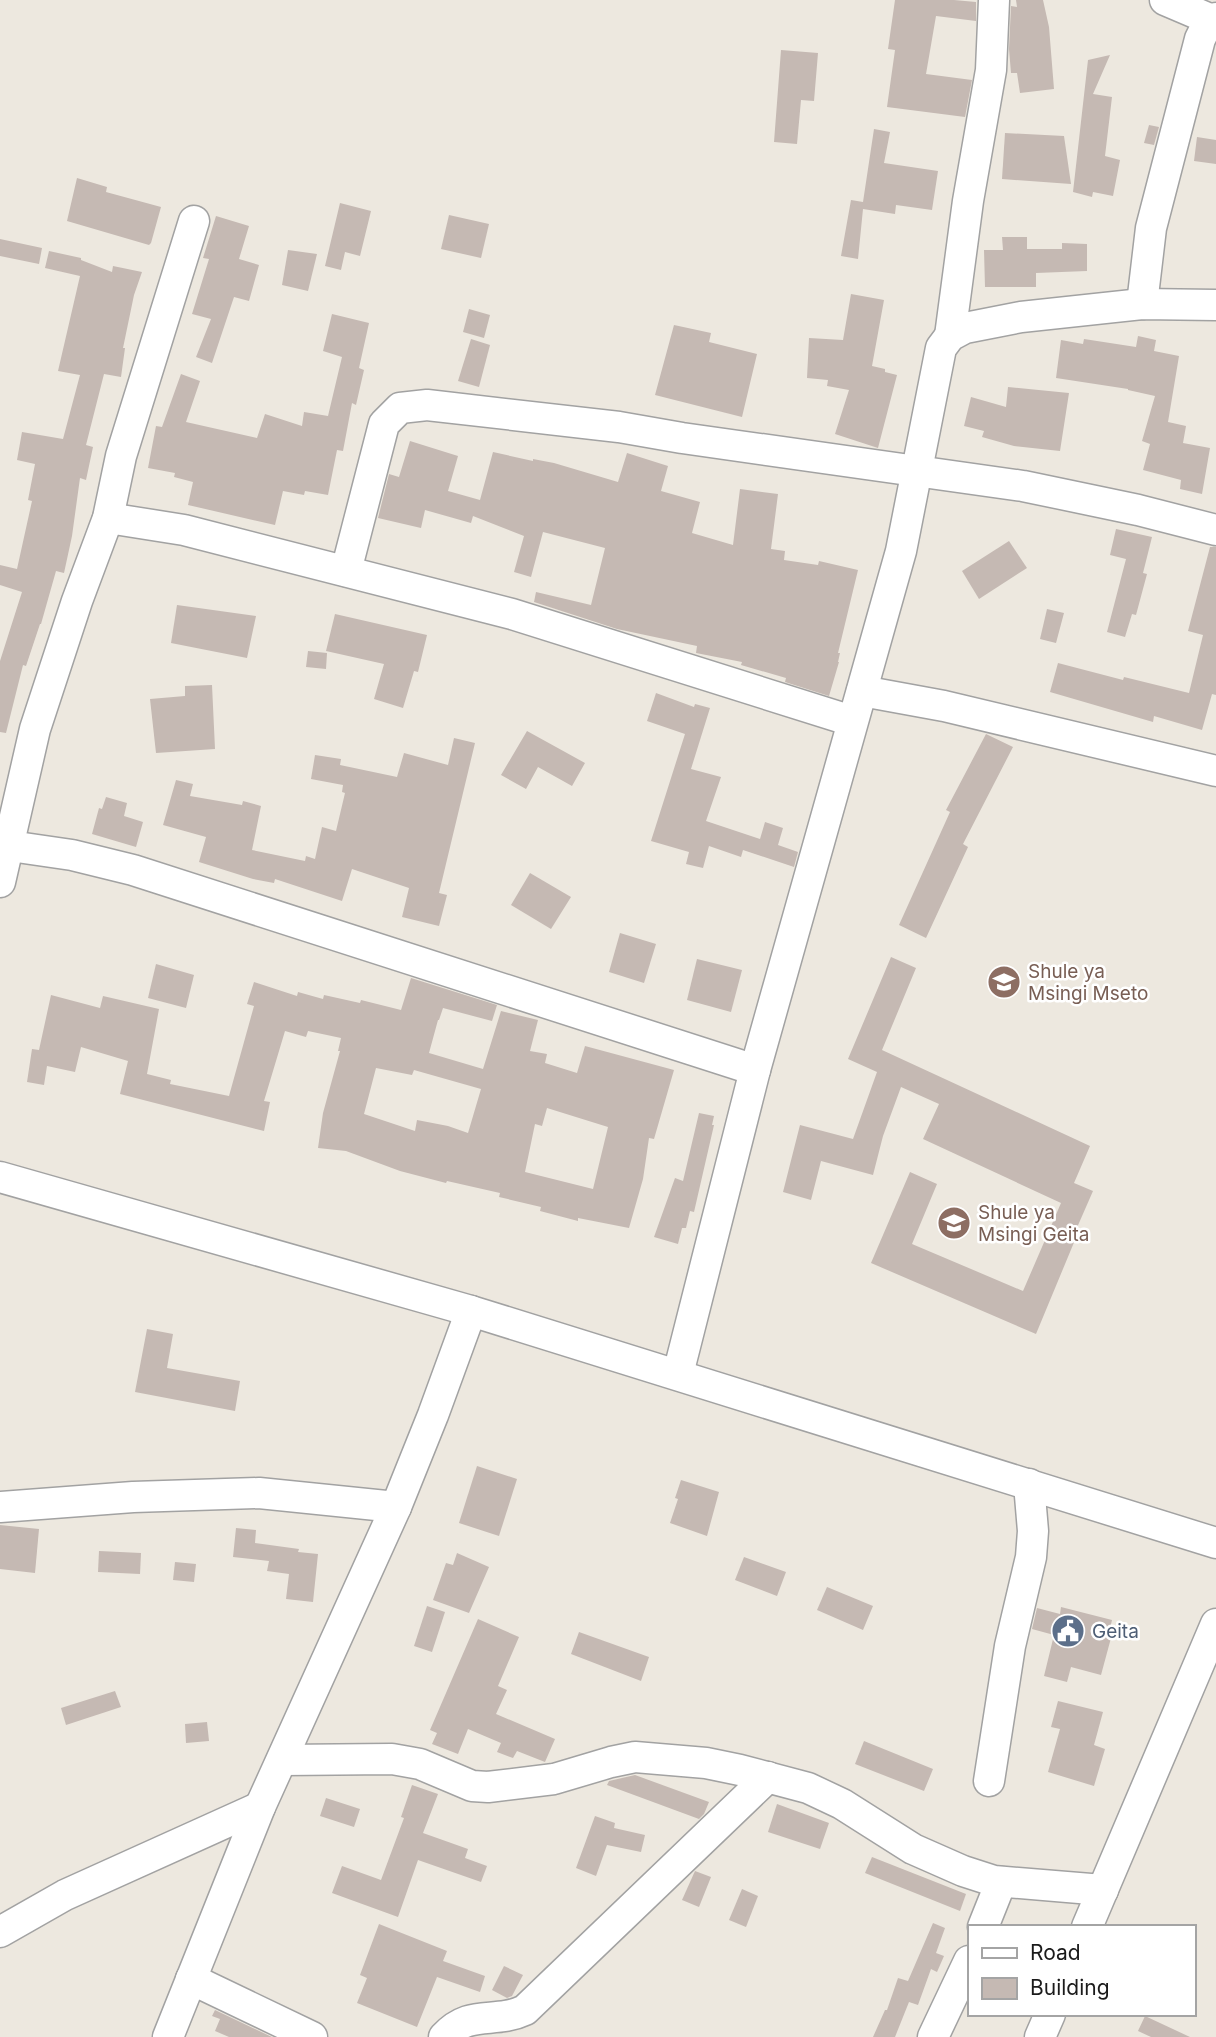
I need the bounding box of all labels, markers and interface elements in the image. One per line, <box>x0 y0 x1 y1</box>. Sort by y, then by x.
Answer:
place label: Shule ya Msingi Mseto <box>1028 960 1148 1005</box>
school or university icon: Shule ya Msingi Mseto <box>985 963 1023 1001</box>
place label: Shule ya Msingi Geita <box>978 1201 1089 1246</box>
school or university icon: Shule ya Msingi Geita <box>935 1204 973 1242</box>
public building icon: Geita <box>1049 1612 1087 1650</box>
place label: Geita <box>1092 1620 1139 1643</box>
legend <box>968 1925 1195 2016</box>
text: Road <box>1030 1940 1081 1965</box>
text: Building <box>1030 1975 1110 2000</box>

